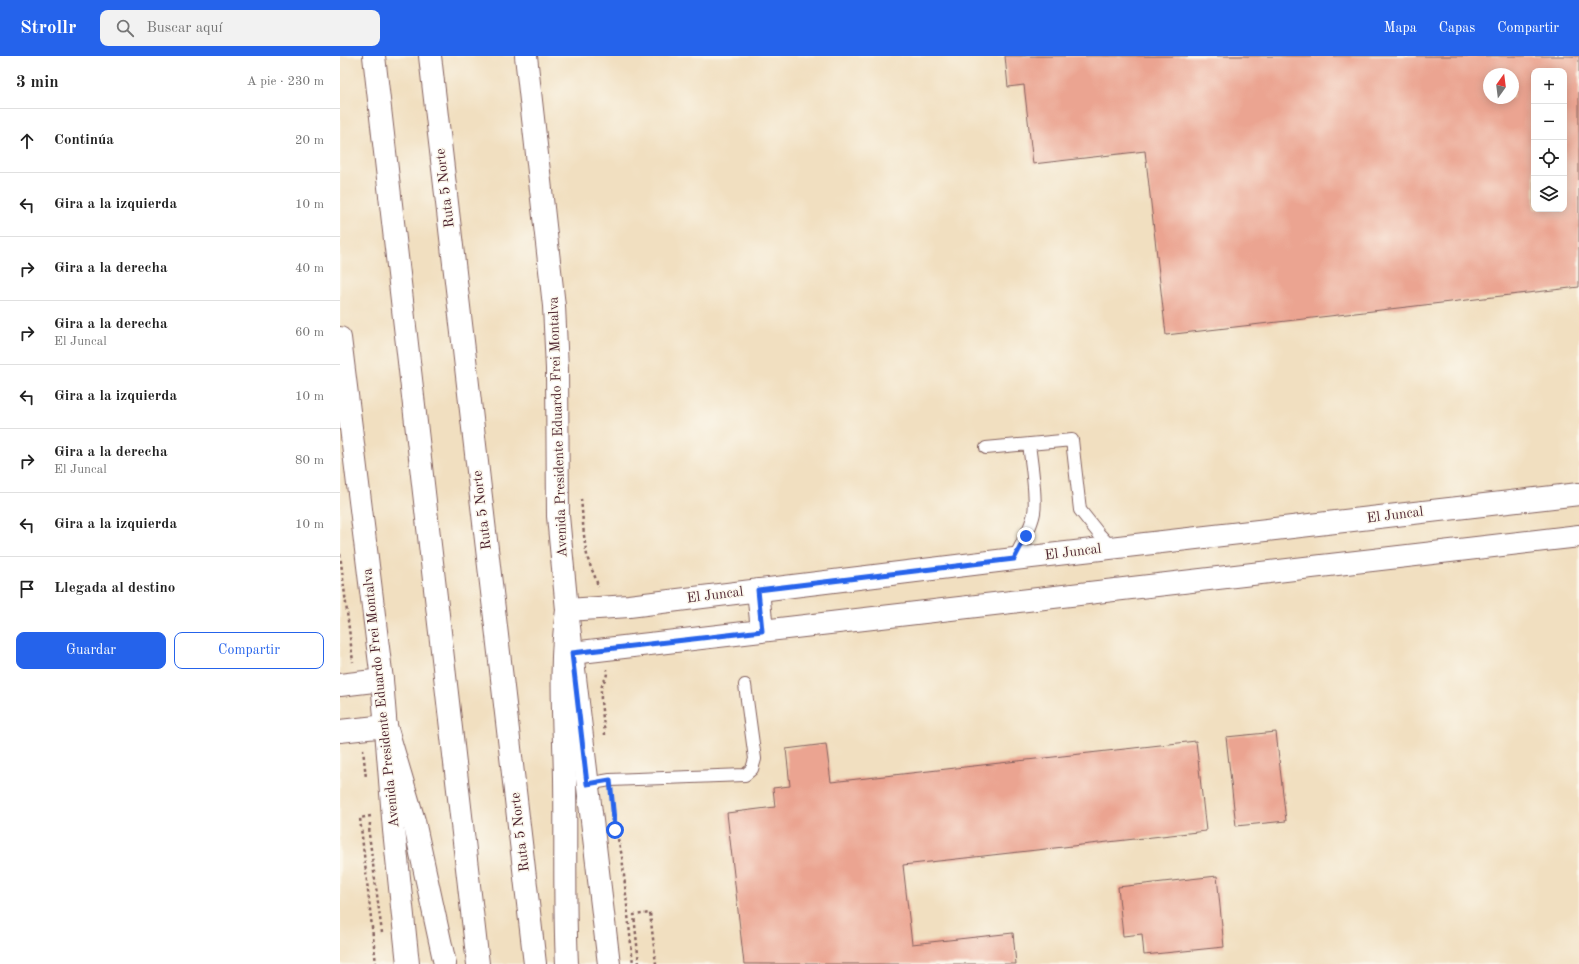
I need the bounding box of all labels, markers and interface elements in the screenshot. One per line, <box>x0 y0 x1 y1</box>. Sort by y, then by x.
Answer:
search box <box>100 10 380 46</box>
icon: search <box>114 17 136 39</box>
text: Strollr <box>20 19 76 38</box>
text: Buscar aquí <box>146 21 223 36</box>
text: Mapa <box>1384 21 1417 35</box>
text: Capas <box>1439 21 1475 35</box>
text: Compartir <box>1497 21 1559 35</box>
north arrow <box>1483 68 1519 104</box>
map controls <box>1531 68 1567 212</box>
button: + <box>1531 68 1567 104</box>
text: 3 min <box>16 74 59 91</box>
text: A pie · 230 m <box>247 75 324 88</box>
button: − <box>1531 104 1567 140</box>
icon: ahead <box>16 130 38 152</box>
text: Continúa <box>54 133 114 148</box>
text: 20 m <box>295 134 324 147</box>
button: locate <box>1531 140 1567 176</box>
street label: Ruta 5 Norte <box>433 147 457 229</box>
button: layers <box>1531 176 1567 212</box>
icon: left <box>16 194 38 216</box>
text: Gira a la izquierda <box>54 197 177 212</box>
text: 10 m <box>295 198 324 211</box>
icon: right <box>16 258 38 280</box>
text: Gira a la derecha <box>54 261 168 276</box>
text: 40 m <box>295 262 324 275</box>
street label: Avenida Presidente Eduardo Frei Montalva <box>546 296 570 558</box>
text: Gira a la derecha <box>54 317 168 332</box>
icon: right <box>16 322 38 344</box>
text: 60 m <box>295 326 324 339</box>
text: El Juncal <box>54 335 107 348</box>
icon: left <box>16 386 38 408</box>
text: Gira a la izquierda <box>54 389 177 404</box>
text: 10 m <box>295 390 324 403</box>
text: Gira a la derecha <box>54 445 168 460</box>
icon: right <box>16 450 38 472</box>
text: 80 m <box>295 454 324 467</box>
text: El Juncal <box>54 463 107 476</box>
street label: Ruta 5 Norte <box>470 469 494 551</box>
street label: El Juncal <box>1366 505 1424 525</box>
icon: left <box>16 514 38 536</box>
text: Gira a la izquierda <box>54 517 177 532</box>
text: 10 m <box>295 518 324 531</box>
route end <box>1017 527 1035 545</box>
street label: El Juncal <box>1044 542 1102 562</box>
street label: Avenida Presidente Eduardo Frei Montalva <box>360 567 402 828</box>
icon: arrive <box>16 578 38 600</box>
text: Llegada al destino <box>54 581 175 596</box>
street label: El Juncal <box>686 585 744 605</box>
button: Guardar <box>16 632 166 669</box>
button: Compartir <box>174 632 324 669</box>
street label: Ruta 5 Norte <box>508 791 532 873</box>
route start <box>606 821 624 839</box>

